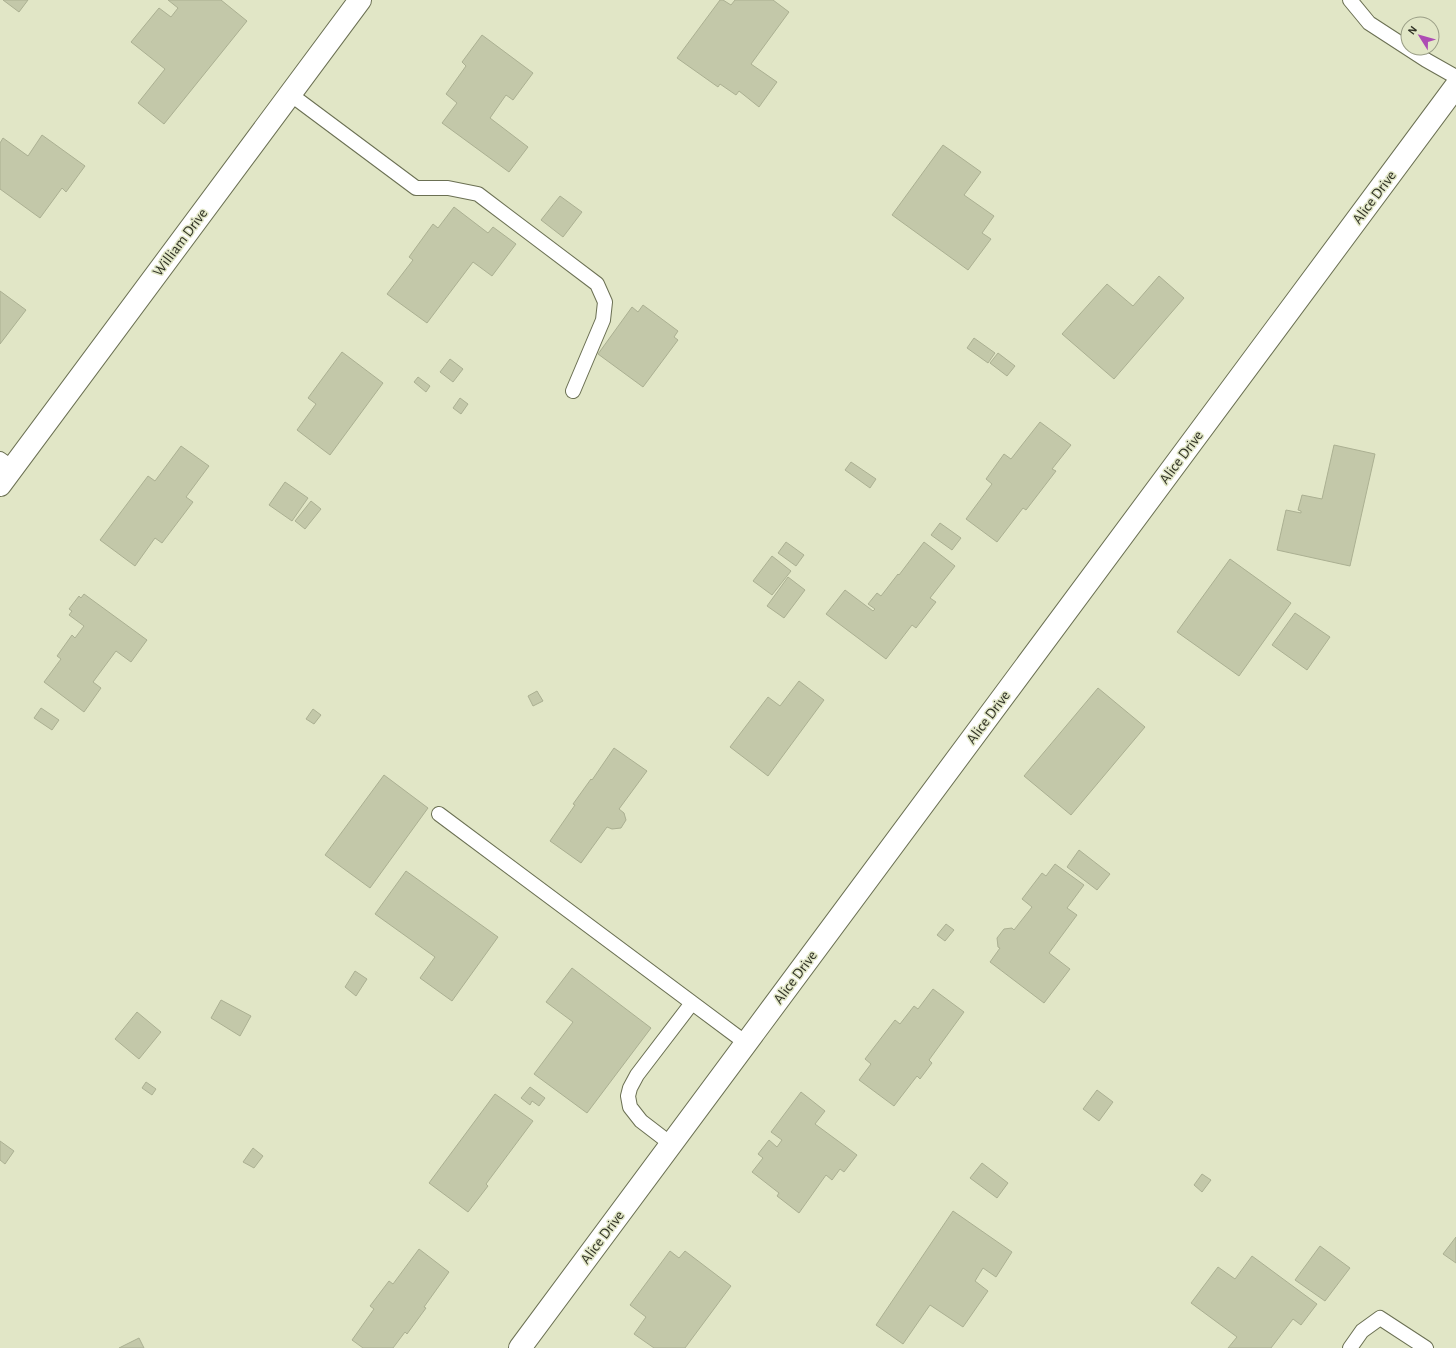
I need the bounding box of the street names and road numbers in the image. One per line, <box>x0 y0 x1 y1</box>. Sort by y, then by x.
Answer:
street label: Alice Drive <box>1350 168 1399 227</box>
street label: William Drive <box>150 206 211 279</box>
street label: Alice Drive <box>1157 428 1206 487</box>
street label: Alice Drive <box>964 688 1013 747</box>
street label: Alice Drive <box>771 948 820 1007</box>
street label: Alice Drive <box>578 1208 627 1267</box>

